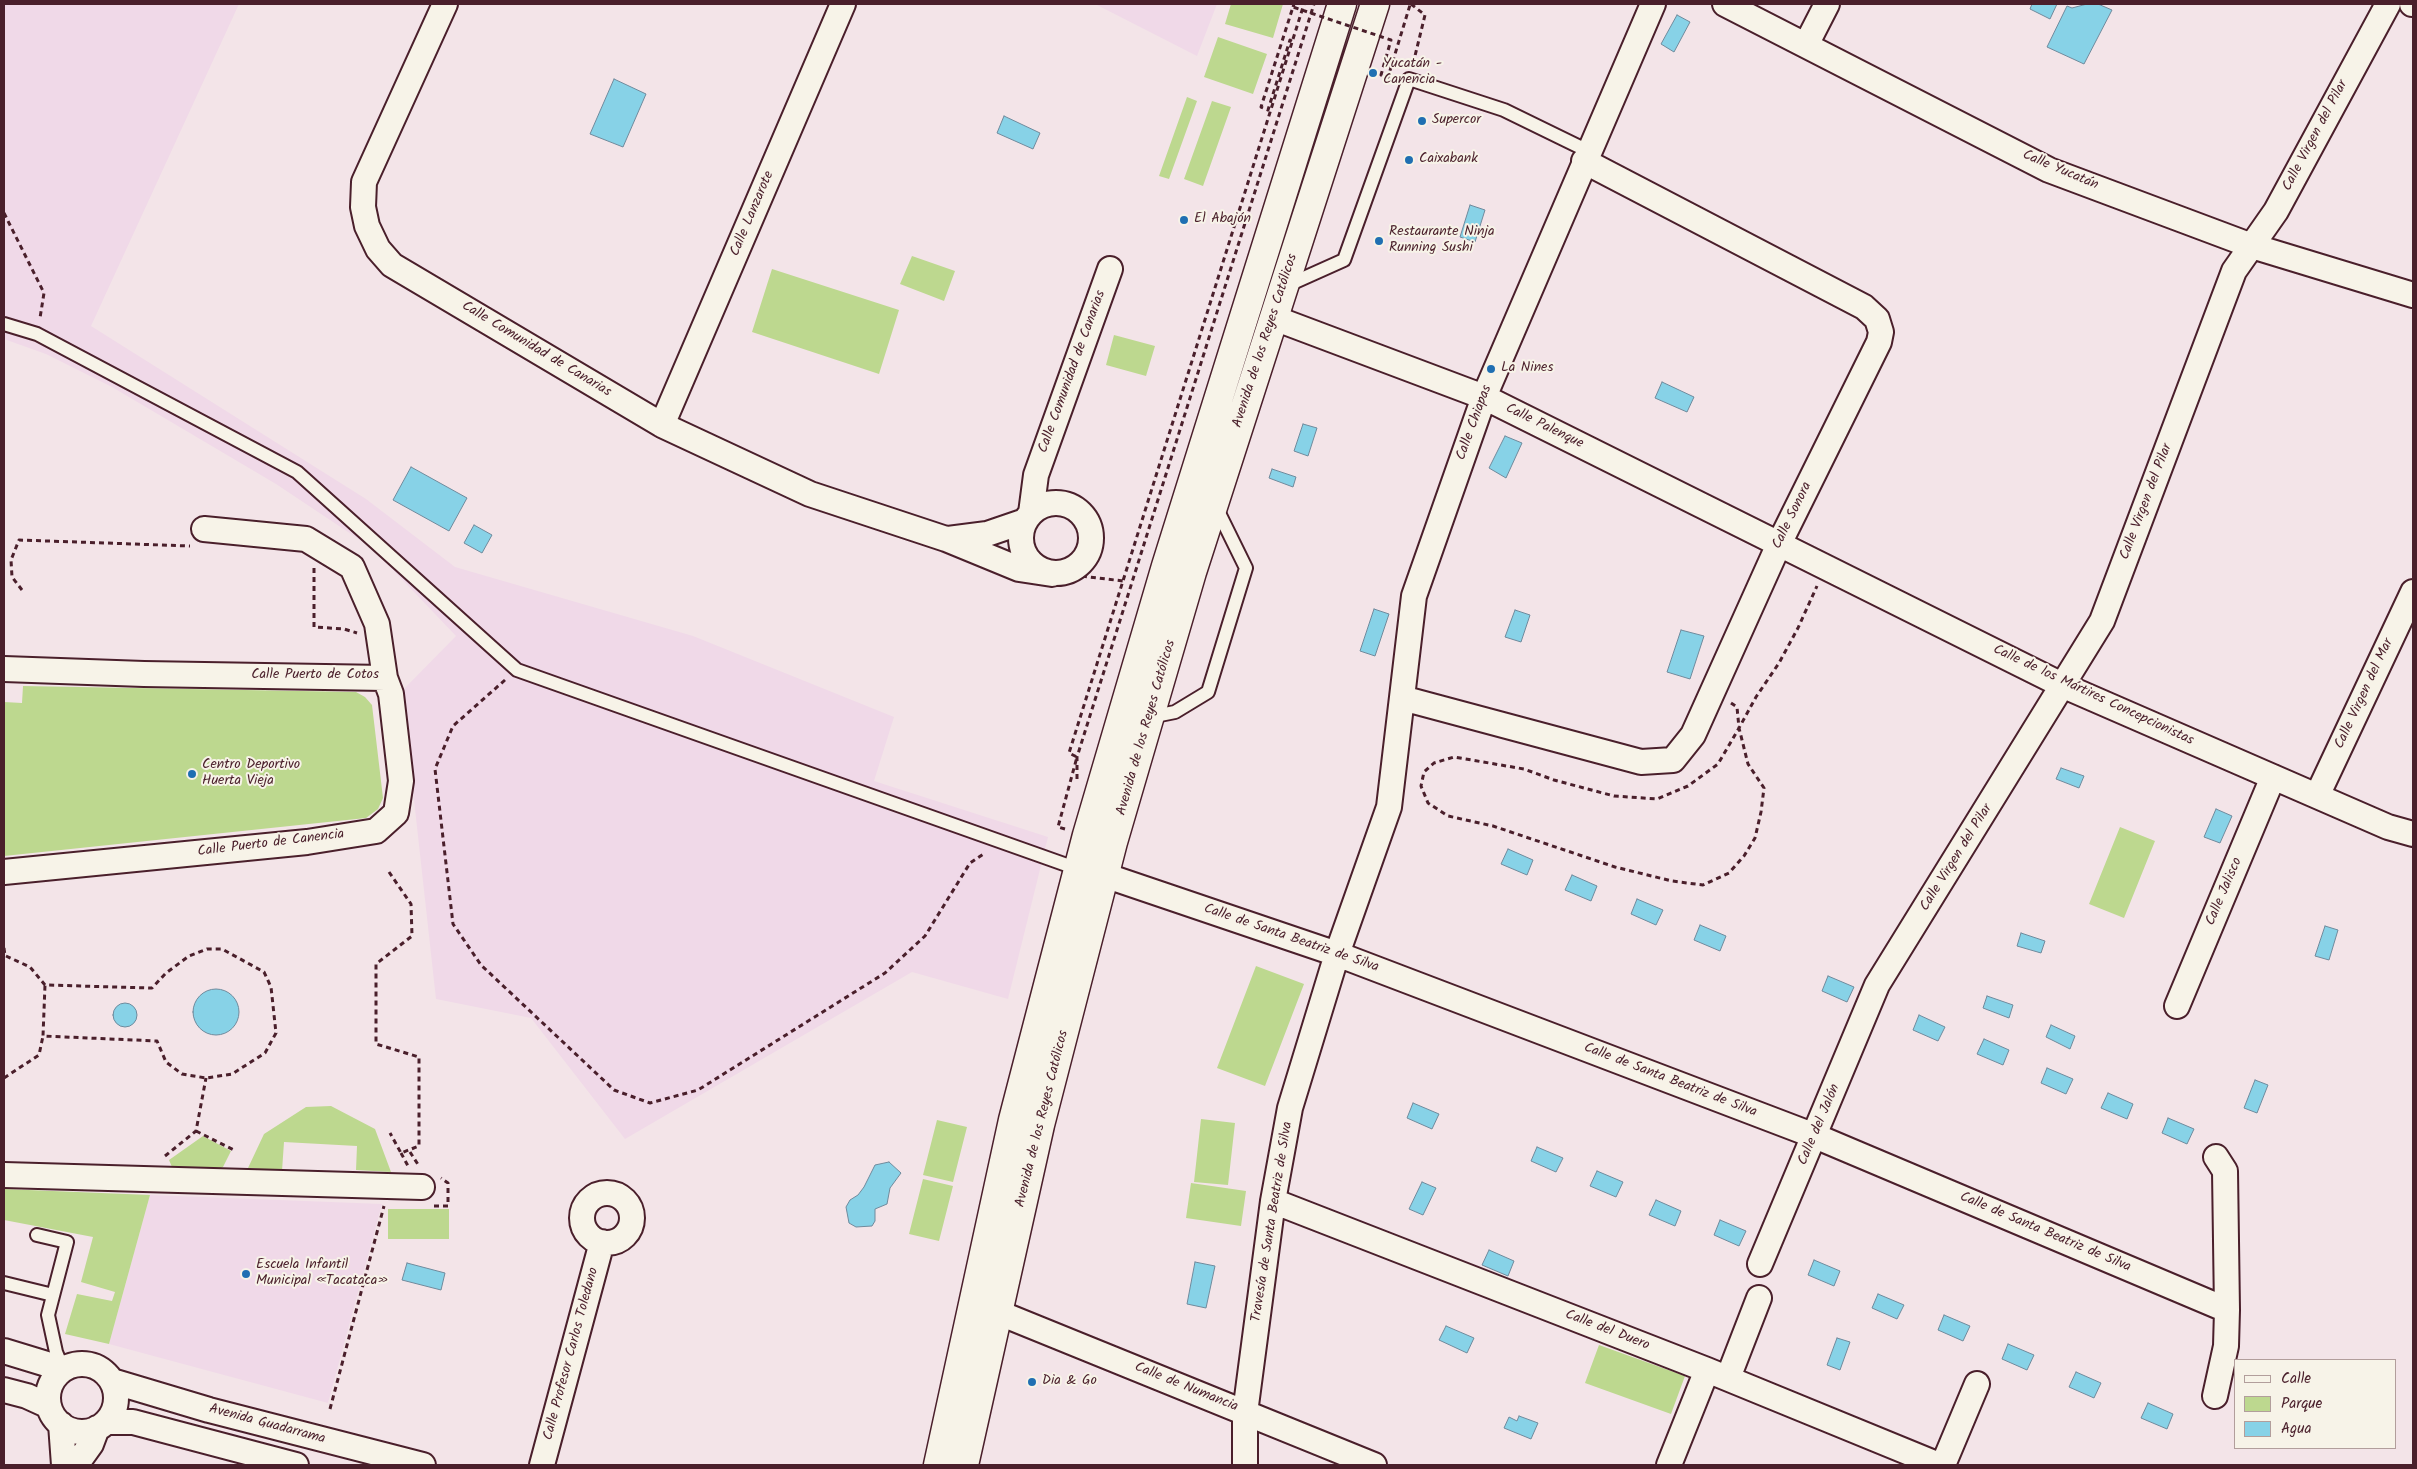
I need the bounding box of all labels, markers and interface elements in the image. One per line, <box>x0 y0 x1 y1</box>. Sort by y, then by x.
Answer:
place label: Yucatán - Canencia <box>1383 57 1442 90</box>
marker: Yucatán - Canencia <box>1367 67 1379 79</box>
street label: Calle Virgen del Pilar <box>2280 78 2352 194</box>
place label: Supercor <box>1432 113 1481 129</box>
marker: Supercor <box>1416 115 1428 127</box>
street label: Calle Yucatán <box>2020 147 2100 195</box>
place label: Caixabank <box>1419 152 1478 168</box>
marker: Caixabank <box>1403 154 1415 166</box>
street label: Calle Lanzarote <box>728 169 778 259</box>
place label: El Abajón <box>1194 212 1251 228</box>
marker: El Abajón <box>1178 214 1190 226</box>
place label: Restaurante Ninja Running Sushi <box>1389 225 1495 258</box>
marker: Restaurante Ninja Running Sushi <box>1373 235 1385 247</box>
street label: Avenida de los Reyes Católicos <box>1230 252 1302 430</box>
street label: Calle Comunidad de Canarias <box>1036 288 1110 456</box>
street label: Calle Comunidad de Canarias <box>458 299 614 401</box>
place label: La Nines <box>1501 361 1553 377</box>
marker: La Nines <box>1485 363 1497 375</box>
street label: Calle Chiapas <box>1454 383 1496 463</box>
street label: Calle Palenque <box>1502 401 1586 453</box>
street label: Calle Virgen del Pilar <box>2117 442 2177 562</box>
street label: Calle Sonora <box>1770 480 1816 552</box>
street label: Calle Virgen del Mar <box>2332 636 2398 752</box>
street label: Avenida de los Reyes Católicos <box>1114 638 1180 818</box>
street label: Calle de los Mártires Concepcionistas <box>1990 642 2196 750</box>
street label: Calle Puerto de Cotos <box>251 668 379 684</box>
place label: Centro Deportivo Huerta Vieja <box>202 758 300 790</box>
marker: Centro Deportivo Huerta Vieja <box>186 768 198 780</box>
street label: Calle Virgen del Pilar <box>1917 801 1997 915</box>
street label: Calle Puerto de Canencia <box>197 827 345 861</box>
street label: Calle Jalisco <box>2203 856 2247 928</box>
street label: Calle de Santa Beatriz de Silva <box>1201 901 1381 977</box>
street label: Avenida de los Reyes Católicos <box>1013 1029 1073 1209</box>
street label: Calle de Santa Beatriz de Silva <box>1581 1040 1759 1122</box>
street label: Calle del Jalón <box>1795 1082 1845 1168</box>
street label: Travesía de Santa Beatriz de Silva <box>1249 1121 1297 1323</box>
street label: Calle de Santa Beatriz de Silva <box>1957 1189 2133 1277</box>
place label: Escuela Infantil Municipal «Tacataca» <box>256 1258 389 1290</box>
street label: Calle Profesor Carlos Toledano <box>541 1266 603 1442</box>
marker: Escuela Infantil Municipal «Tacataca» <box>240 1268 252 1280</box>
street label: Calle del Duero <box>1562 1307 1652 1355</box>
legend <box>2234 1359 2397 1449</box>
street label: Calle de Numancia <box>1132 1360 1240 1416</box>
text: Calle <box>2281 1367 2311 1391</box>
place label: Dia & Go <box>1042 1374 1097 1390</box>
marker: Dia & Go <box>1026 1376 1038 1388</box>
text: Parque <box>2281 1392 2322 1416</box>
street label: Avenida Guadarrama <box>207 1401 327 1449</box>
text: Agua <box>2281 1417 2312 1441</box>

